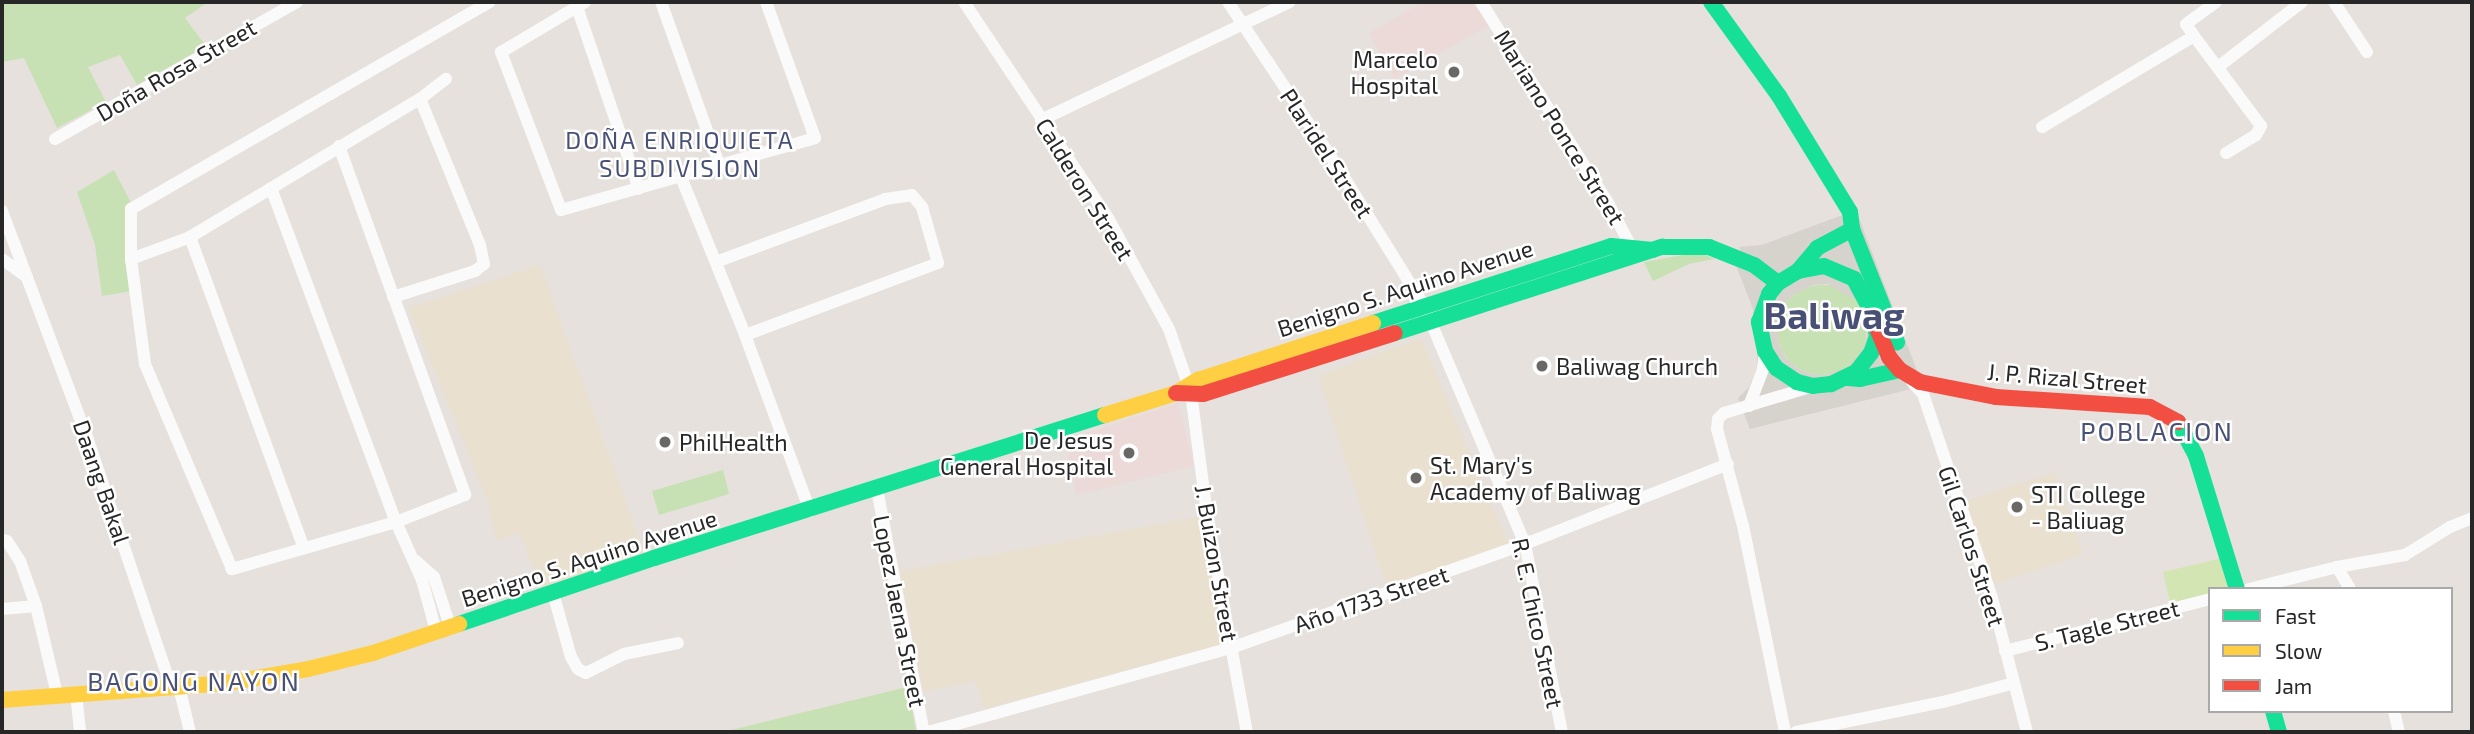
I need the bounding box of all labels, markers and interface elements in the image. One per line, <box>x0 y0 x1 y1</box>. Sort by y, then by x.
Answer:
street label: Doña Rosa Street <box>91 13 261 127</box>
street label: Mariano Ponce Street <box>1489 25 1631 229</box>
place label: Marcelo Hospital <box>1351 45 1438 99</box>
marker: Marcelo Hospital <box>1444 62 1464 82</box>
street label: Plaridel Street <box>1275 83 1379 223</box>
street label: Calderon Street <box>1030 113 1140 265</box>
district label: DOÑA ENRIQUIETA SUBDIVISION <box>567 126 793 182</box>
street label: Benigno S. Aquino Avenue <box>1273 233 1537 343</box>
district label: Baliwag <box>1764 292 1904 336</box>
place label: Baliwag Church <box>1556 352 1718 380</box>
street label: J. P. Rizal Street <box>1986 357 2148 399</box>
marker: Baliwag Church <box>1534 358 1550 374</box>
district label: POBLACION <box>2081 415 2233 447</box>
street label: Daang Bakal <box>68 416 136 548</box>
place label: De Jesus General Hospital <box>939 426 1113 480</box>
place label: PhilHealth <box>679 428 788 456</box>
marker: PhilHealth <box>657 434 673 450</box>
marker: De Jesus General Hospital <box>1119 443 1139 463</box>
place label: St. Mary's Academy of Baliwag <box>1430 451 1642 505</box>
street label: Gil Carlos Street <box>1933 462 2011 630</box>
marker: St. Mary's Academy of Baliwag <box>1408 470 1424 486</box>
place label: STI College - Baliuag <box>2031 480 2146 534</box>
street label: J. Buizon Street <box>1190 483 1244 643</box>
marker: STI College - Baliuag <box>2009 499 2025 515</box>
street label: Benigno S. Aquino Avenue <box>457 503 721 613</box>
street label: Lopez Jaena Street <box>868 513 932 709</box>
street label: R. E. Chico Street <box>1506 535 1570 711</box>
street label: Año 1733 Street <box>1290 560 1452 638</box>
legend <box>2208 587 2453 713</box>
street label: S. Tagle Street <box>2032 594 2182 656</box>
text: Fast <box>2275 603 2316 628</box>
text: Slow <box>2275 638 2322 663</box>
district label: BAGONG NAYON <box>89 665 299 697</box>
text: Jam <box>2275 673 2312 698</box>

